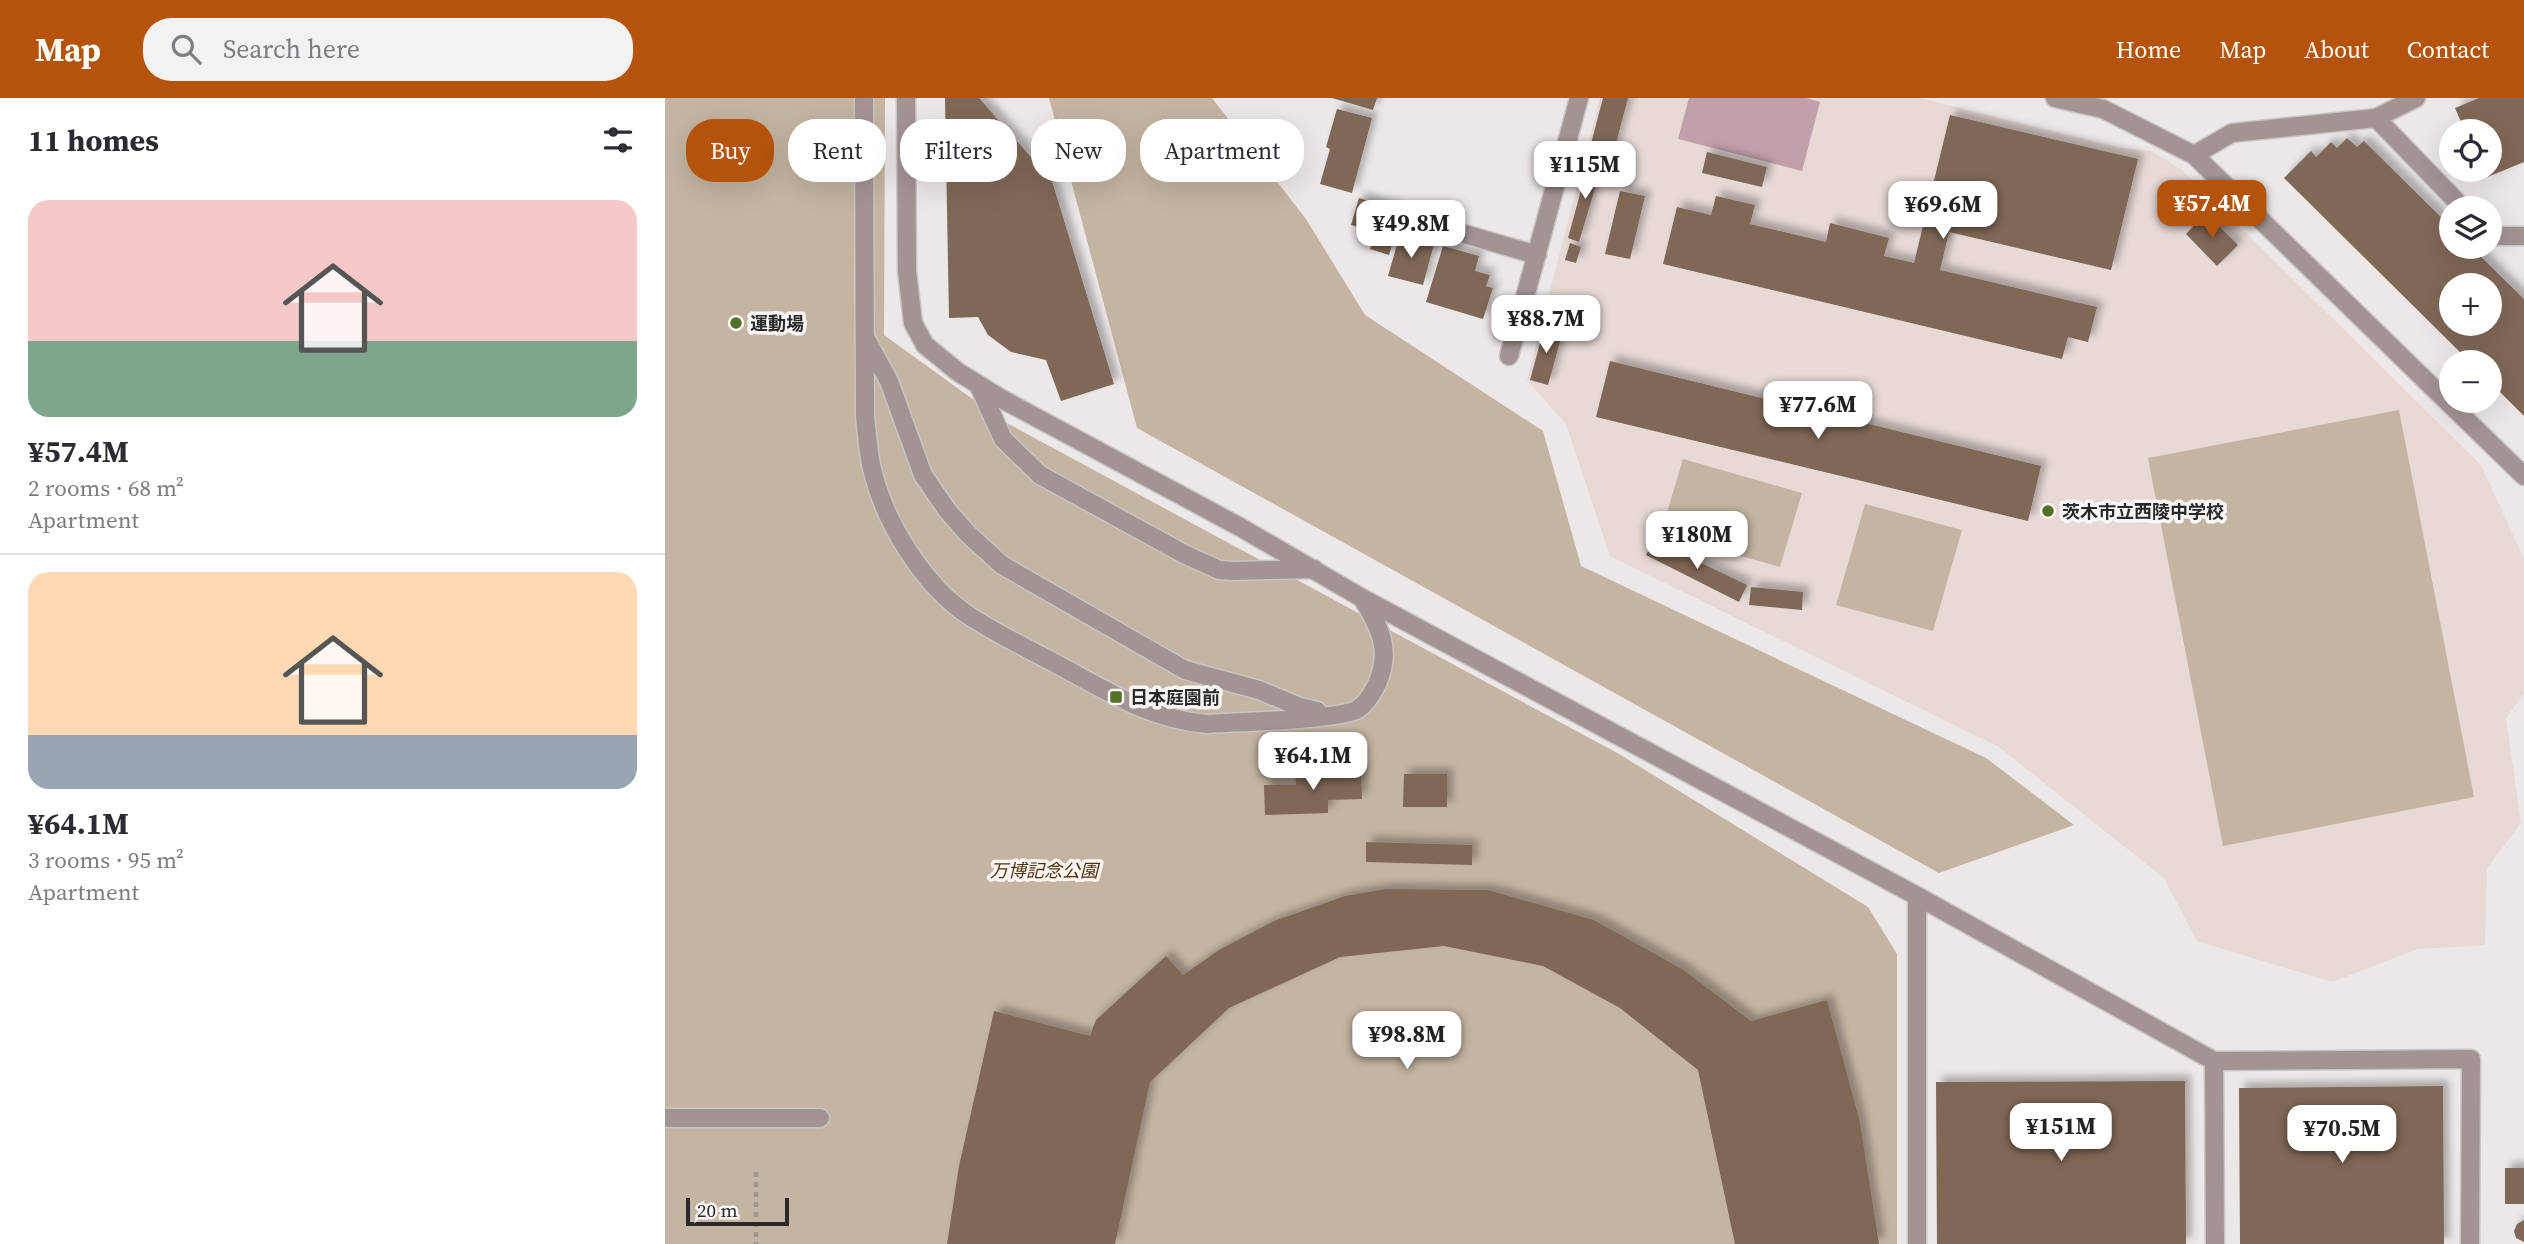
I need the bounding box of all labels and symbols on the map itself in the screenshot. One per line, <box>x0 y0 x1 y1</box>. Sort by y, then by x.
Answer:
pin: ¥115M <box>1536 141 1634 201</box>
pin: ¥57.4M <box>2155 180 2269 240</box>
pin: ¥69.6M <box>1886 181 2000 241</box>
pin: ¥49.8M <box>1354 200 1468 260</box>
pin: ¥88.7M <box>1489 296 1603 355</box>
place label: 運動場 <box>750 311 804 336</box>
marker: 運動場 <box>728 315 744 331</box>
pin: ¥77.6M <box>1761 382 1875 441</box>
place label: 茨木市立西陵中学校 <box>2062 499 2224 524</box>
marker: 茨木市立西陵中学校 <box>2040 503 2056 519</box>
pin: ¥180M <box>1648 512 1746 571</box>
place label: 日本庭園前 <box>1130 685 1220 710</box>
marker: 日本庭園前 <box>1108 689 1124 705</box>
pin: ¥64.1M <box>1256 732 1370 792</box>
park label: 万博記念公園 <box>990 858 1101 883</box>
pin: ¥98.8M <box>1350 1012 1464 1071</box>
pin: ¥151M <box>2012 1104 2110 1163</box>
pin: ¥70.5M <box>2285 1105 2399 1165</box>
scale bar <box>686 1195 789 1227</box>

